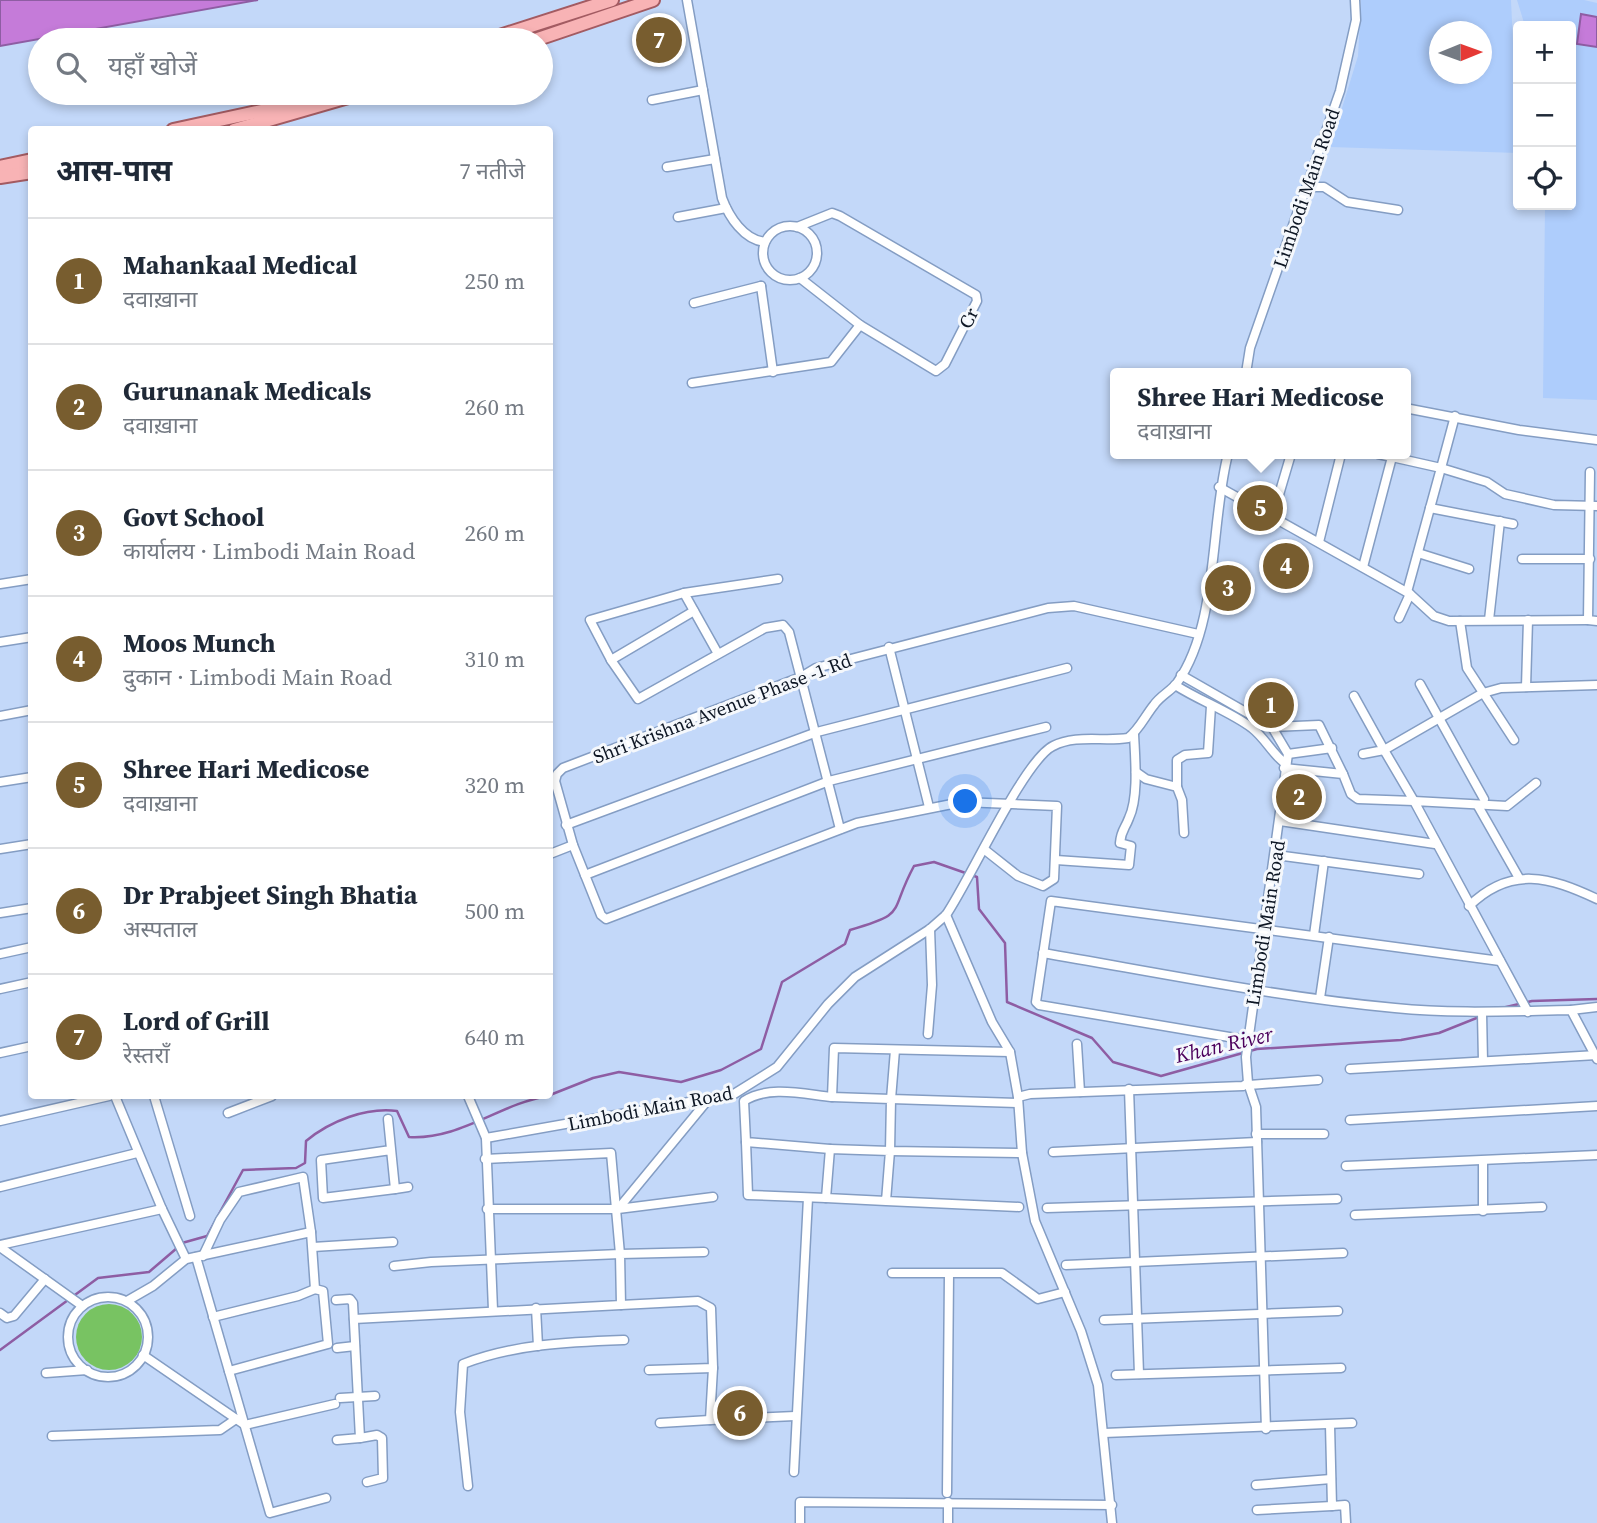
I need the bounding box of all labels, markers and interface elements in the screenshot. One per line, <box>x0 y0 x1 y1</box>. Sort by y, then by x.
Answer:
pin: 7 <box>636 14 682 66</box>
north arrow <box>1429 21 1492 84</box>
map controls <box>1513 21 1576 210</box>
button: + <box>1513 21 1576 84</box>
search box <box>28 28 553 105</box>
icon: search <box>52 48 90 86</box>
text: यहाँ खोजें <box>108 48 197 84</box>
button: − <box>1513 84 1576 147</box>
street label: Limbodi Main Road <box>1266 104 1346 271</box>
button: locate <box>1513 147 1576 210</box>
text: आस-पास <box>56 150 172 191</box>
text: 7 नतीजे <box>459 155 525 187</box>
text: Mahankaal Medical <box>123 247 357 283</box>
text: 1 <box>73 265 85 297</box>
text: 250 m <box>464 265 525 297</box>
text: दवाख़ाना <box>123 283 197 315</box>
street label: Cr <box>952 303 984 333</box>
popup <box>1110 368 1411 459</box>
text: Gurunanak Medicals <box>123 373 371 409</box>
text: Shree Hari Medicose <box>1137 379 1384 415</box>
text: 2 <box>73 391 85 423</box>
text: 260 m <box>464 391 525 423</box>
text: दवाख़ाना <box>123 409 197 441</box>
text: दवाख़ाना <box>1137 415 1212 447</box>
pin: 5 <box>1237 482 1283 534</box>
text: Govt School <box>123 499 264 535</box>
text: 3 <box>73 517 85 549</box>
text: 260 m <box>464 517 525 549</box>
text: कार्यालय · Limbodi Main Road <box>123 535 415 567</box>
pin: 4 <box>1263 540 1309 592</box>
pin: 3 <box>1205 562 1251 614</box>
text: Moos Munch <box>123 625 276 661</box>
text: 4 <box>73 643 85 675</box>
text: 310 m <box>464 643 525 675</box>
street label: Shri Krishna Avenue Phase -1 Rd <box>589 647 855 769</box>
text: दुकान · Limbodi Main Road <box>123 661 392 693</box>
pin: 1 <box>1248 679 1294 731</box>
text: Shree Hari Medicose <box>123 751 369 787</box>
text: 5 <box>73 769 85 801</box>
text: 320 m <box>464 769 525 801</box>
pin: 2 <box>1276 771 1322 823</box>
your location <box>948 784 982 818</box>
text: दवाख़ाना <box>123 787 197 819</box>
street label: Limbodi Main Road <box>1239 838 1291 1008</box>
text: Dr Prabjeet Singh Bhatia <box>123 877 418 913</box>
text: 6 <box>73 895 85 927</box>
text: 500 m <box>464 895 525 927</box>
text: अस्पताल <box>123 913 197 945</box>
text: Lord of Grill <box>123 1003 270 1039</box>
water label: Khan River <box>1171 1019 1276 1070</box>
text: 7 <box>73 1021 85 1053</box>
text: 640 m <box>464 1021 525 1053</box>
text: रेस्तराँ <box>123 1039 170 1071</box>
street label: Limbodi Main Road <box>565 1079 735 1137</box>
pin: 6 <box>717 1387 763 1439</box>

